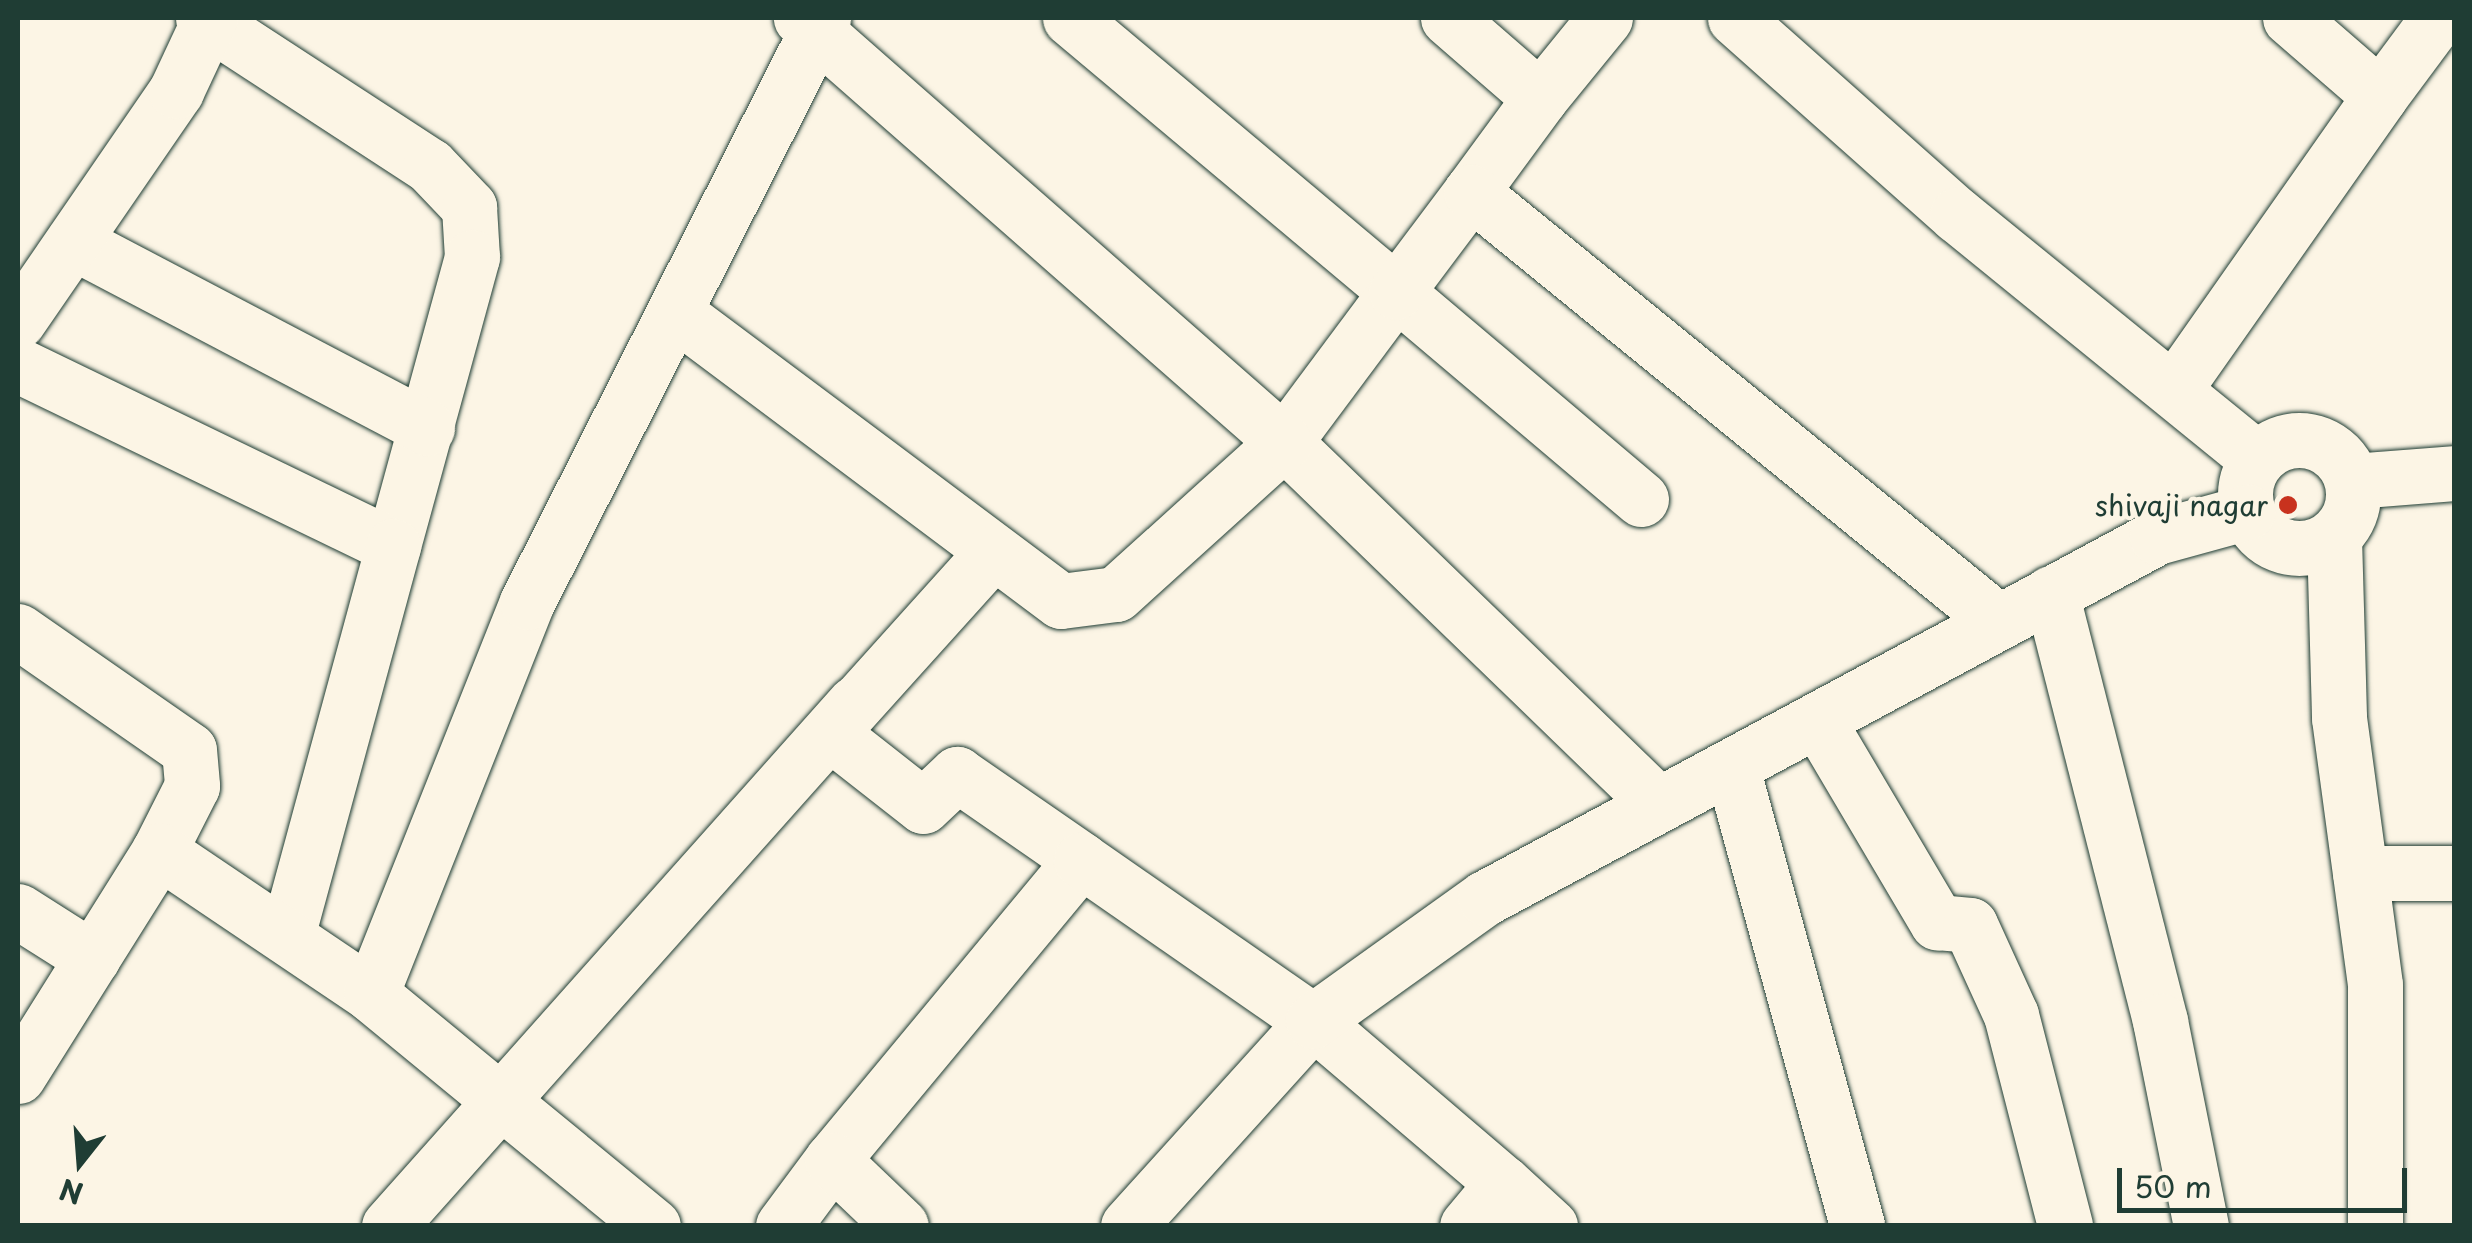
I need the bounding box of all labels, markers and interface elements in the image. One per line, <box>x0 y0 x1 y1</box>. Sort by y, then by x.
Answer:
place label: shivaji nagar <box>2094 488 2268 522</box>
marker: shivaji nagar <box>2277 494 2299 516</box>
north arrow <box>30 1113 130 1213</box>
scale bar <box>2122 1148 2412 1210</box>
text: 50 m <box>2134 1163 2212 1208</box>
text: N <box>54 1168 88 1216</box>

